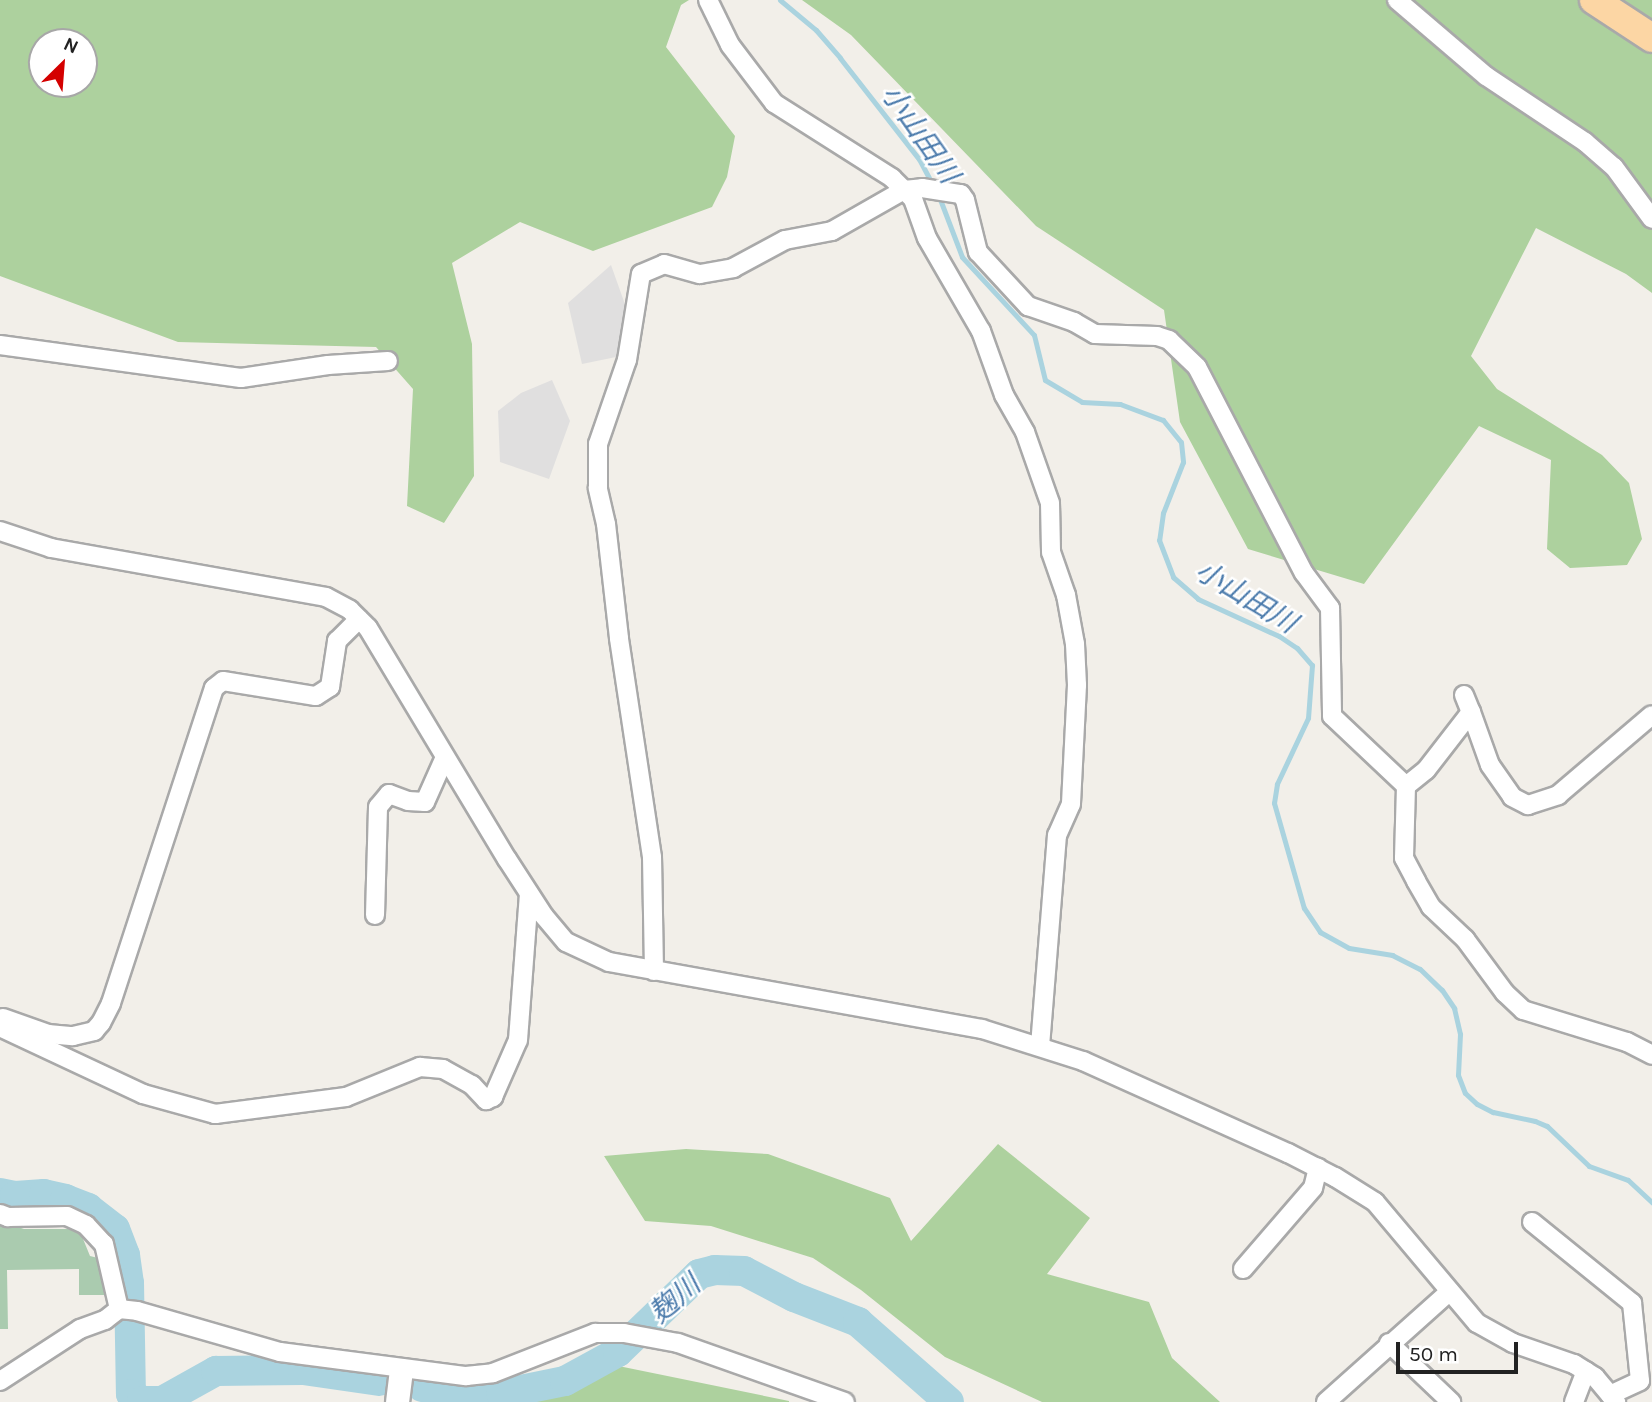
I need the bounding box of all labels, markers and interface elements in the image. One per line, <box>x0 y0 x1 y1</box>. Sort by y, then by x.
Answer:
north arrow <box>28 28 98 98</box>
text: N <box>60 33 82 59</box>
water label: 小山田川 <box>874 78 966 190</box>
water label: 小山田川 <box>1189 554 1303 640</box>
water label: 麹川 <box>643 1268 707 1330</box>
scale bar <box>1400 1328 1522 1372</box>
text: 50 m <box>1409 1342 1458 1366</box>

